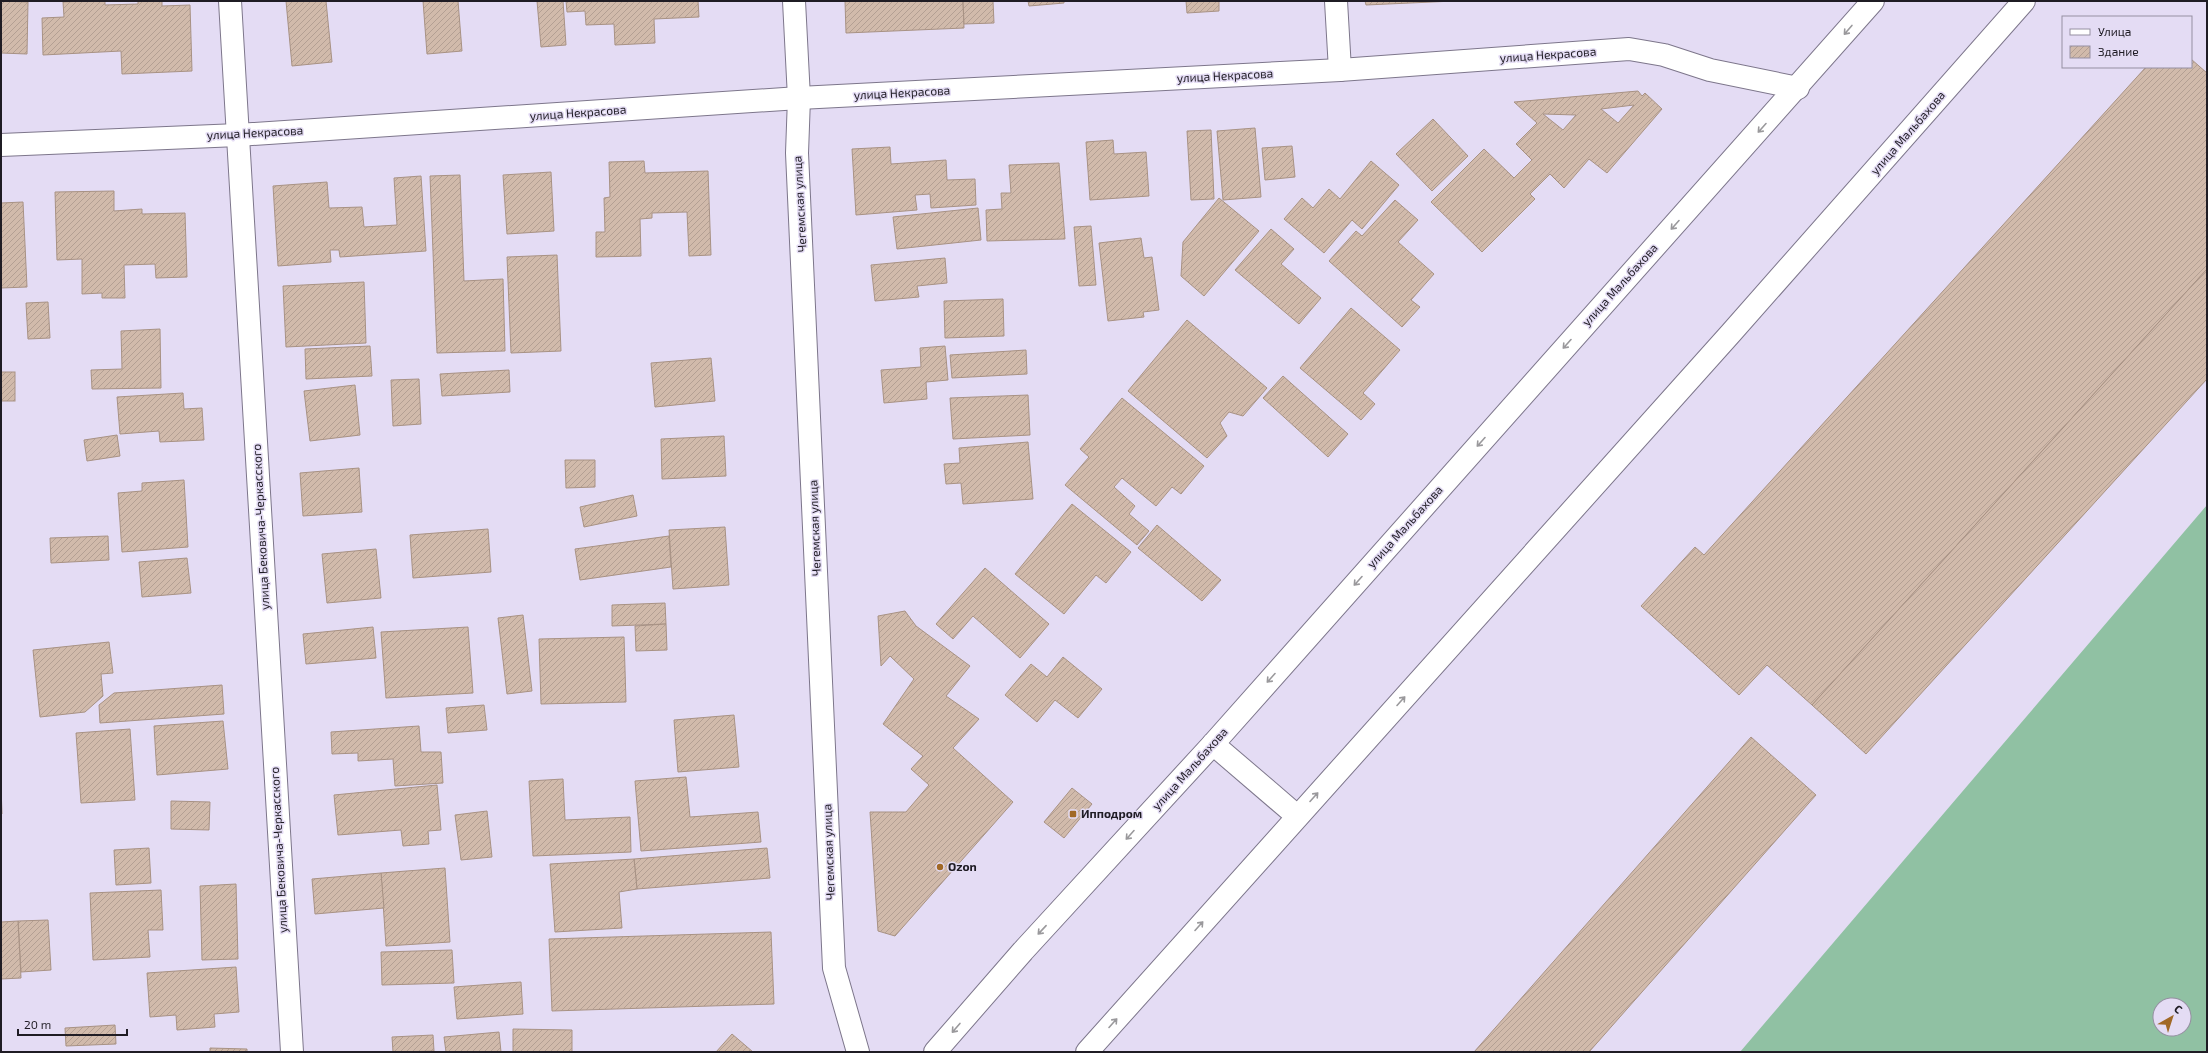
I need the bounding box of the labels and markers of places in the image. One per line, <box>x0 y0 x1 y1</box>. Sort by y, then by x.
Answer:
place label: Ипподром <box>1081 806 1142 820</box>
marker: Ипподром <box>1068 809 1078 819</box>
place label: Ozon <box>948 859 977 873</box>
marker: Ozon <box>935 862 945 872</box>

